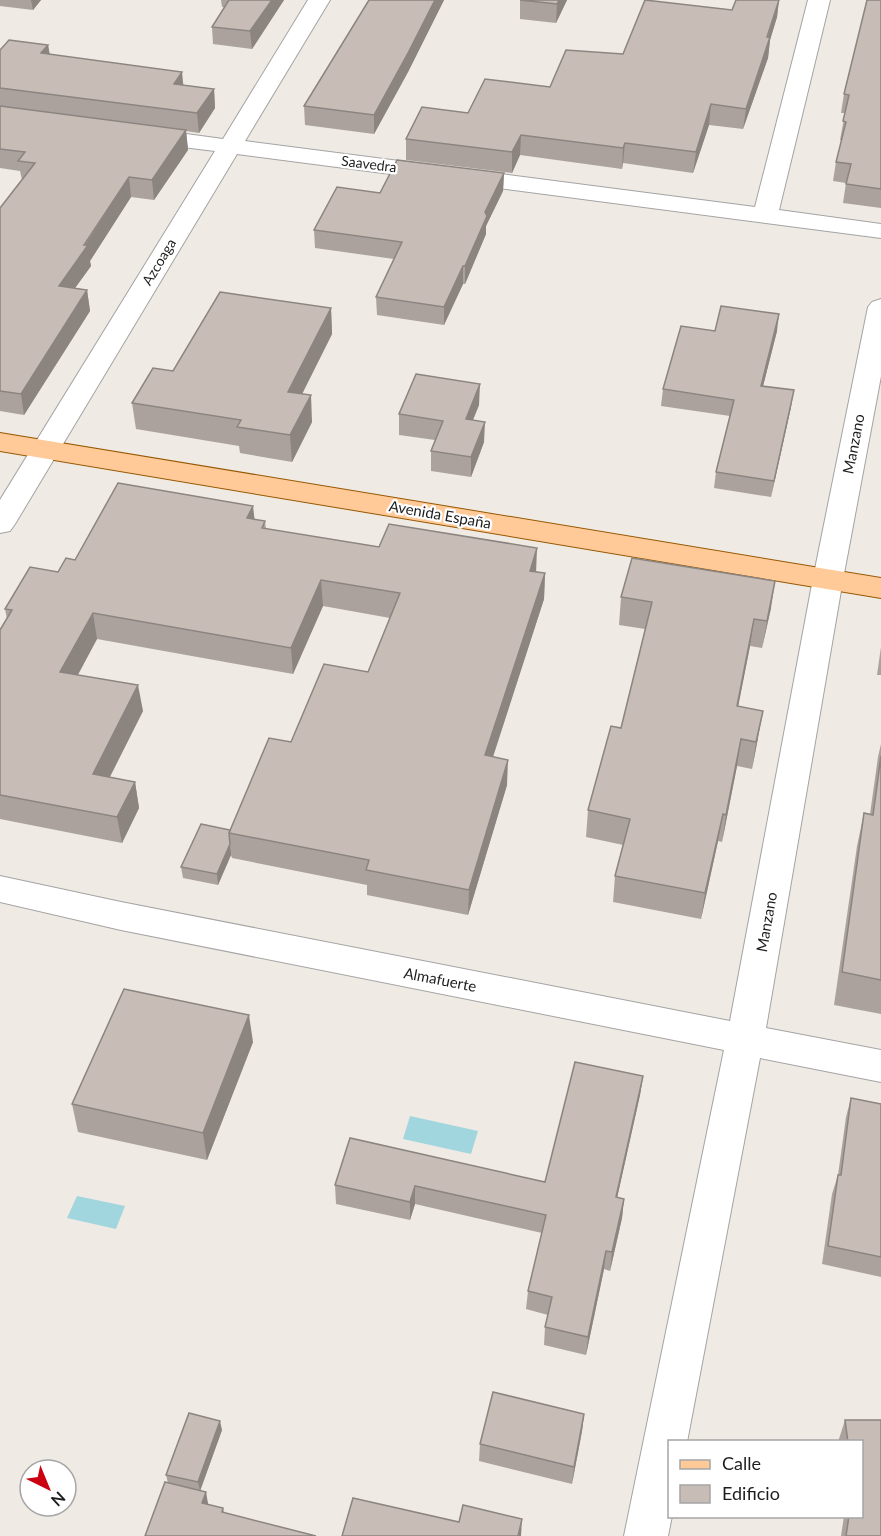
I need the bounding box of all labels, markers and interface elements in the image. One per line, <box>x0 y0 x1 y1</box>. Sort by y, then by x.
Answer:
street label: Saavedra <box>340 152 398 175</box>
street label: Azcoaga <box>138 235 179 288</box>
street label: Manzano <box>838 412 868 475</box>
street label: Avenida España <box>388 496 493 532</box>
street label: Manzano <box>752 890 780 953</box>
street label: Almafuerte <box>402 963 478 995</box>
legend <box>668 1440 863 1518</box>
text: Calle <box>722 1452 761 1474</box>
north arrow <box>18 1458 78 1518</box>
text: Edificio <box>722 1482 780 1504</box>
text: N <box>48 1488 70 1510</box>

